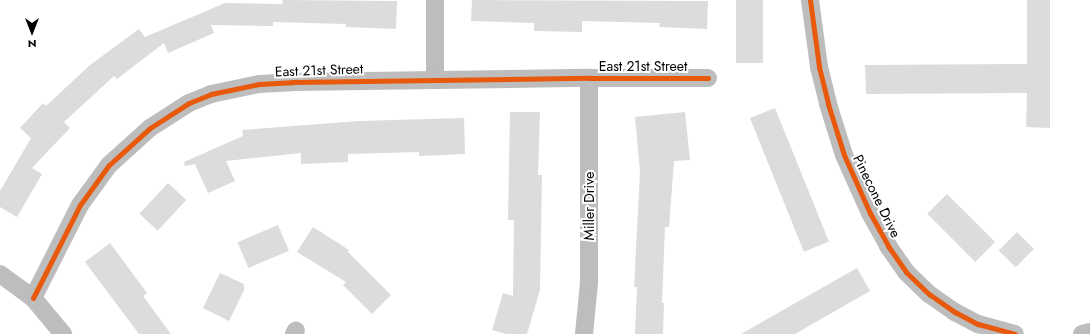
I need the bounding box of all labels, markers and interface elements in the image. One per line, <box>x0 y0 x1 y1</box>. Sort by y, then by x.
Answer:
north arrow <box>12 12 52 52</box>
text: N <box>28 36 36 52</box>
street label: East 21st Street <box>599 58 687 74</box>
street label: East 21st Street <box>274 60 364 80</box>
street label: Pinecone Drive <box>850 152 904 240</box>
street label: Miller Drive <box>581 172 597 240</box>

